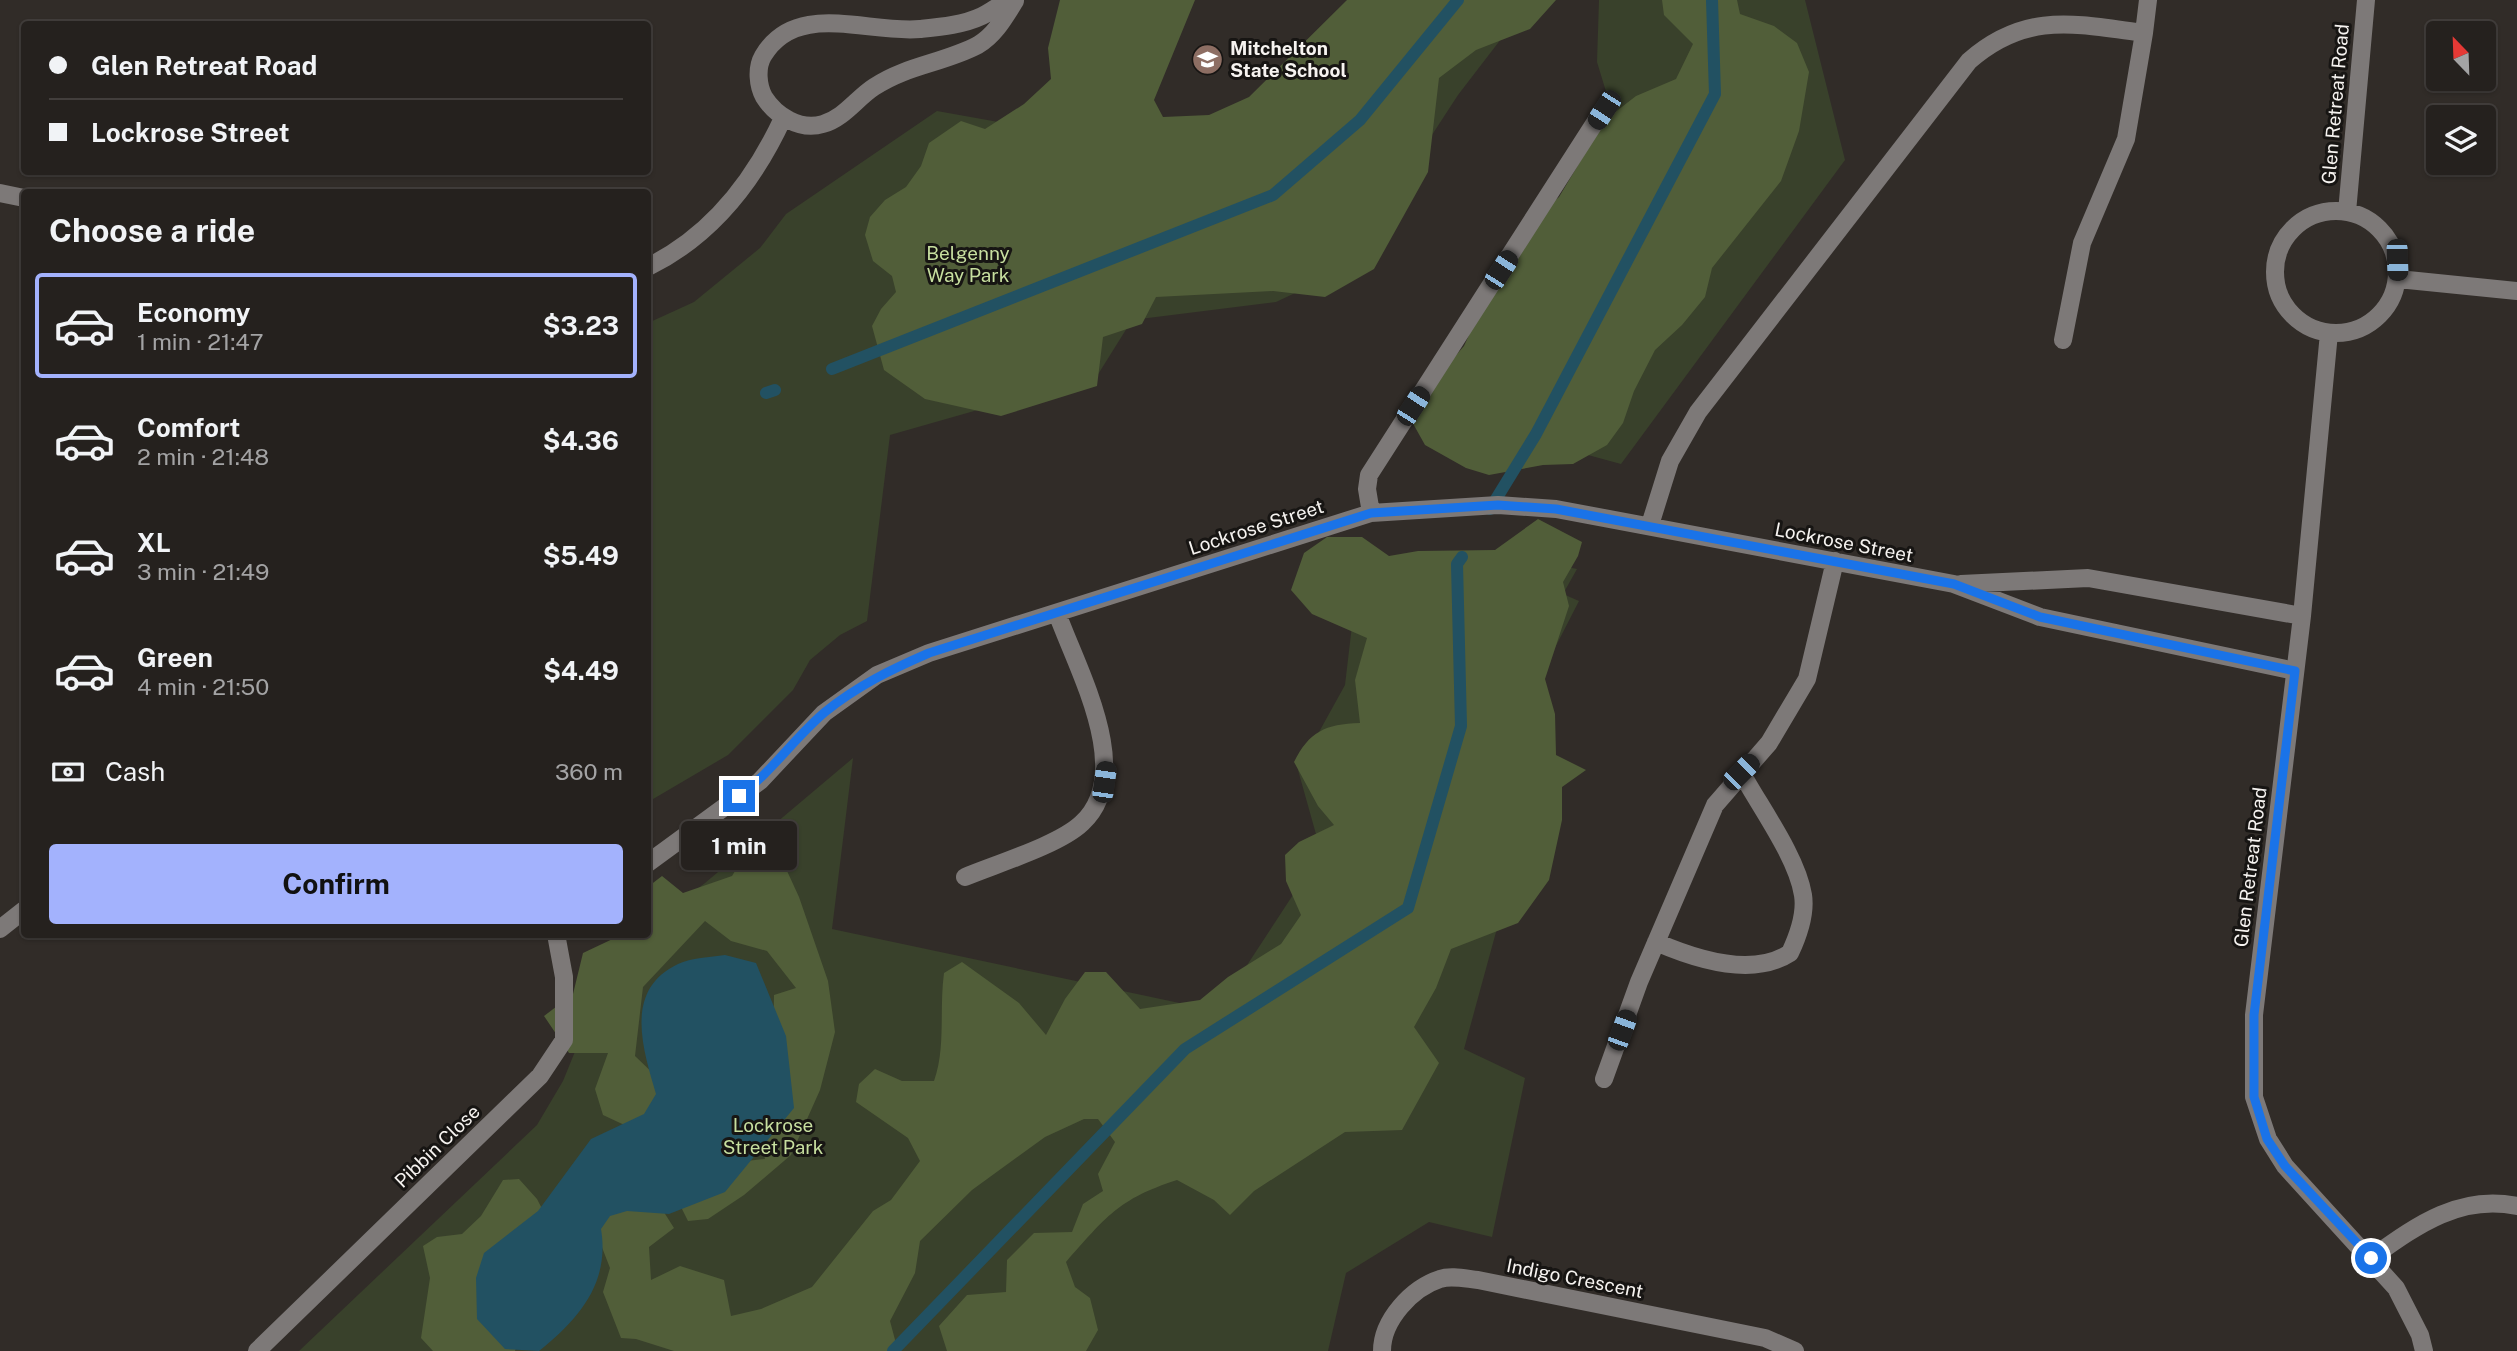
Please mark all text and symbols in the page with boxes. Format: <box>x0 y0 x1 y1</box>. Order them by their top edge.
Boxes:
north arrow <box>2426 21 2496 91</box>
map controls <box>2426 21 2496 175</box>
street label: Glen Retreat Road <box>2317 23 2353 185</box>
place label: Mitchelton State School <box>1230 37 1347 81</box>
school or university icon: Mitchelton State School <box>1190 42 1224 76</box>
text: Glen Retreat Road <box>91 50 317 81</box>
car <box>1584 87 1625 133</box>
button: layers <box>2426 105 2496 175</box>
text: Lockrose Street <box>91 117 290 148</box>
text: Choose a ride <box>49 212 255 249</box>
car <box>2386 239 2409 281</box>
park label: Belgenny Way Park <box>926 242 1010 286</box>
car <box>1481 247 1522 293</box>
icon: car <box>53 294 116 357</box>
text: Economy <box>137 297 250 328</box>
text: $3.23 <box>543 310 619 341</box>
text: 1 min · 21:47 <box>137 328 264 355</box>
car <box>1393 383 1434 429</box>
icon: car <box>53 409 116 472</box>
text: Comfort <box>137 412 240 443</box>
text: $4.36 <box>543 425 619 456</box>
text: 2 min · 21:48 <box>137 443 269 470</box>
street label: Lockrose Street <box>1186 495 1326 559</box>
street label: Lockrose Street <box>1773 518 1915 566</box>
icon: car <box>53 524 116 587</box>
text: XL <box>137 527 171 558</box>
text: $5.49 <box>543 540 619 571</box>
text: 3 min · 21:49 <box>137 558 269 585</box>
icon: car <box>53 639 116 702</box>
text: Green <box>137 642 213 673</box>
text: $4.49 <box>543 655 619 686</box>
text: 4 min · 21:50 <box>137 673 269 700</box>
car <box>1719 750 1764 794</box>
icon: cash <box>49 753 87 791</box>
text: Cash <box>105 756 165 787</box>
text: 360 m <box>555 758 623 785</box>
car <box>1091 760 1118 804</box>
route end <box>723 780 755 812</box>
street label: Glen Retreat Road <box>2229 786 2271 948</box>
callout: 1 min <box>681 820 797 870</box>
text: 1 min <box>711 832 767 859</box>
button: Confirm <box>49 844 623 924</box>
car <box>1605 1007 1640 1053</box>
street label: Pibbin Close <box>390 1100 484 1192</box>
park label: Lockrose Street Park <box>723 1114 824 1158</box>
route start <box>2355 1242 2387 1274</box>
street label: Indigo Crescent <box>1505 1254 1645 1302</box>

